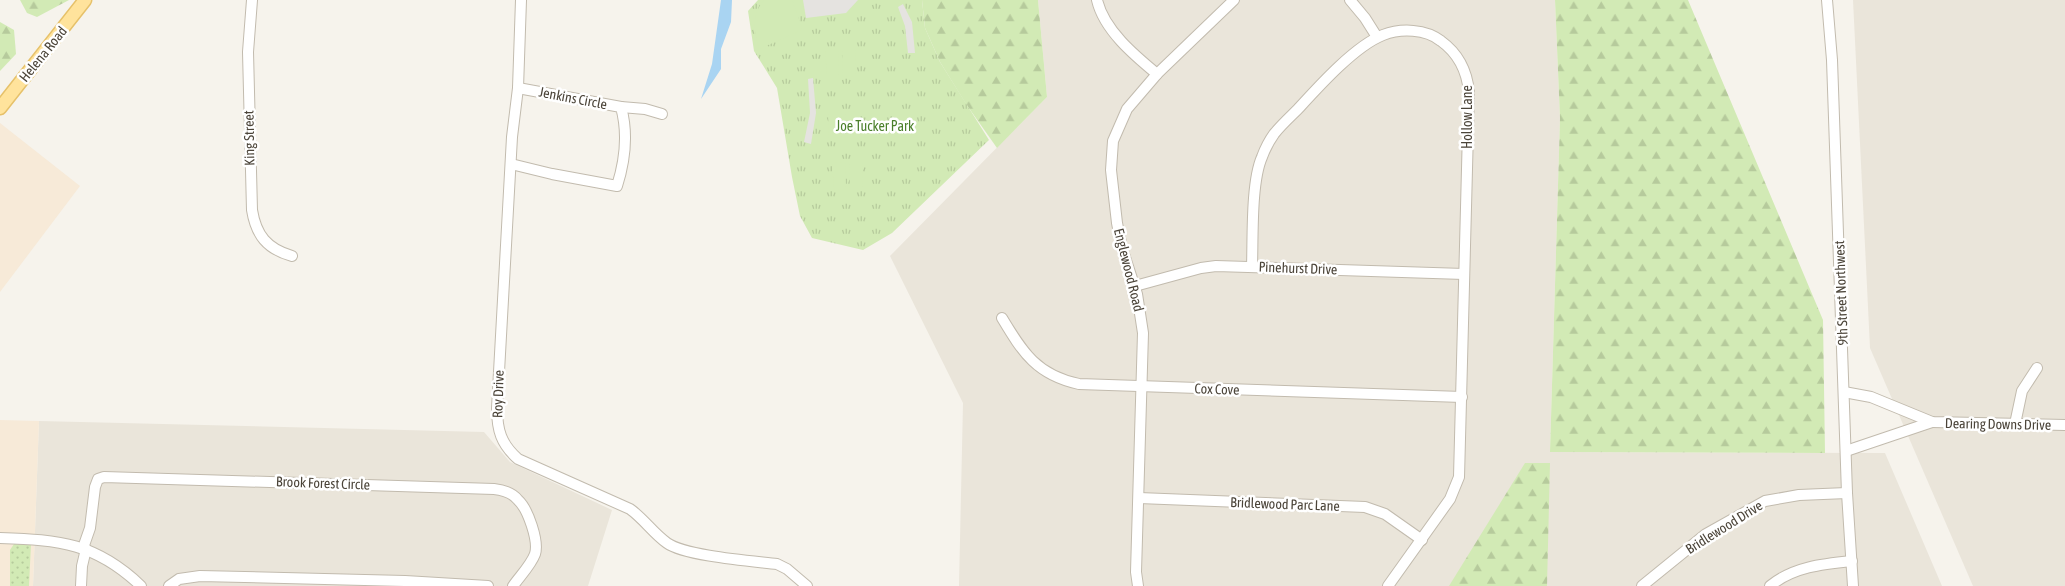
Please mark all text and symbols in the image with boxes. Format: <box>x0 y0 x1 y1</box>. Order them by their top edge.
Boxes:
street label: Helena Road <box>16 23 70 85</box>
street label: Jenkins Circle <box>538 84 608 112</box>
street label: Hollow Lane <box>1459 85 1475 149</box>
street label: King Street <box>241 110 257 166</box>
park label: Joe Tucker Park <box>836 118 914 134</box>
street label: Englewood Road <box>1111 227 1147 313</box>
street label: 9th Street Northwest <box>1831 240 1851 346</box>
street label: Pinehurst Drive <box>1258 259 1338 277</box>
street label: Roy Drive <box>489 370 507 418</box>
street label: Cox Cove <box>1194 380 1240 398</box>
street label: Dearing Downs Drive <box>1945 415 2051 433</box>
street label: Brook Forest Circle <box>276 473 370 493</box>
street label: Bridlewood Parc Lane <box>1230 494 1340 514</box>
street label: Bridlewood Drive <box>1683 497 1765 557</box>

